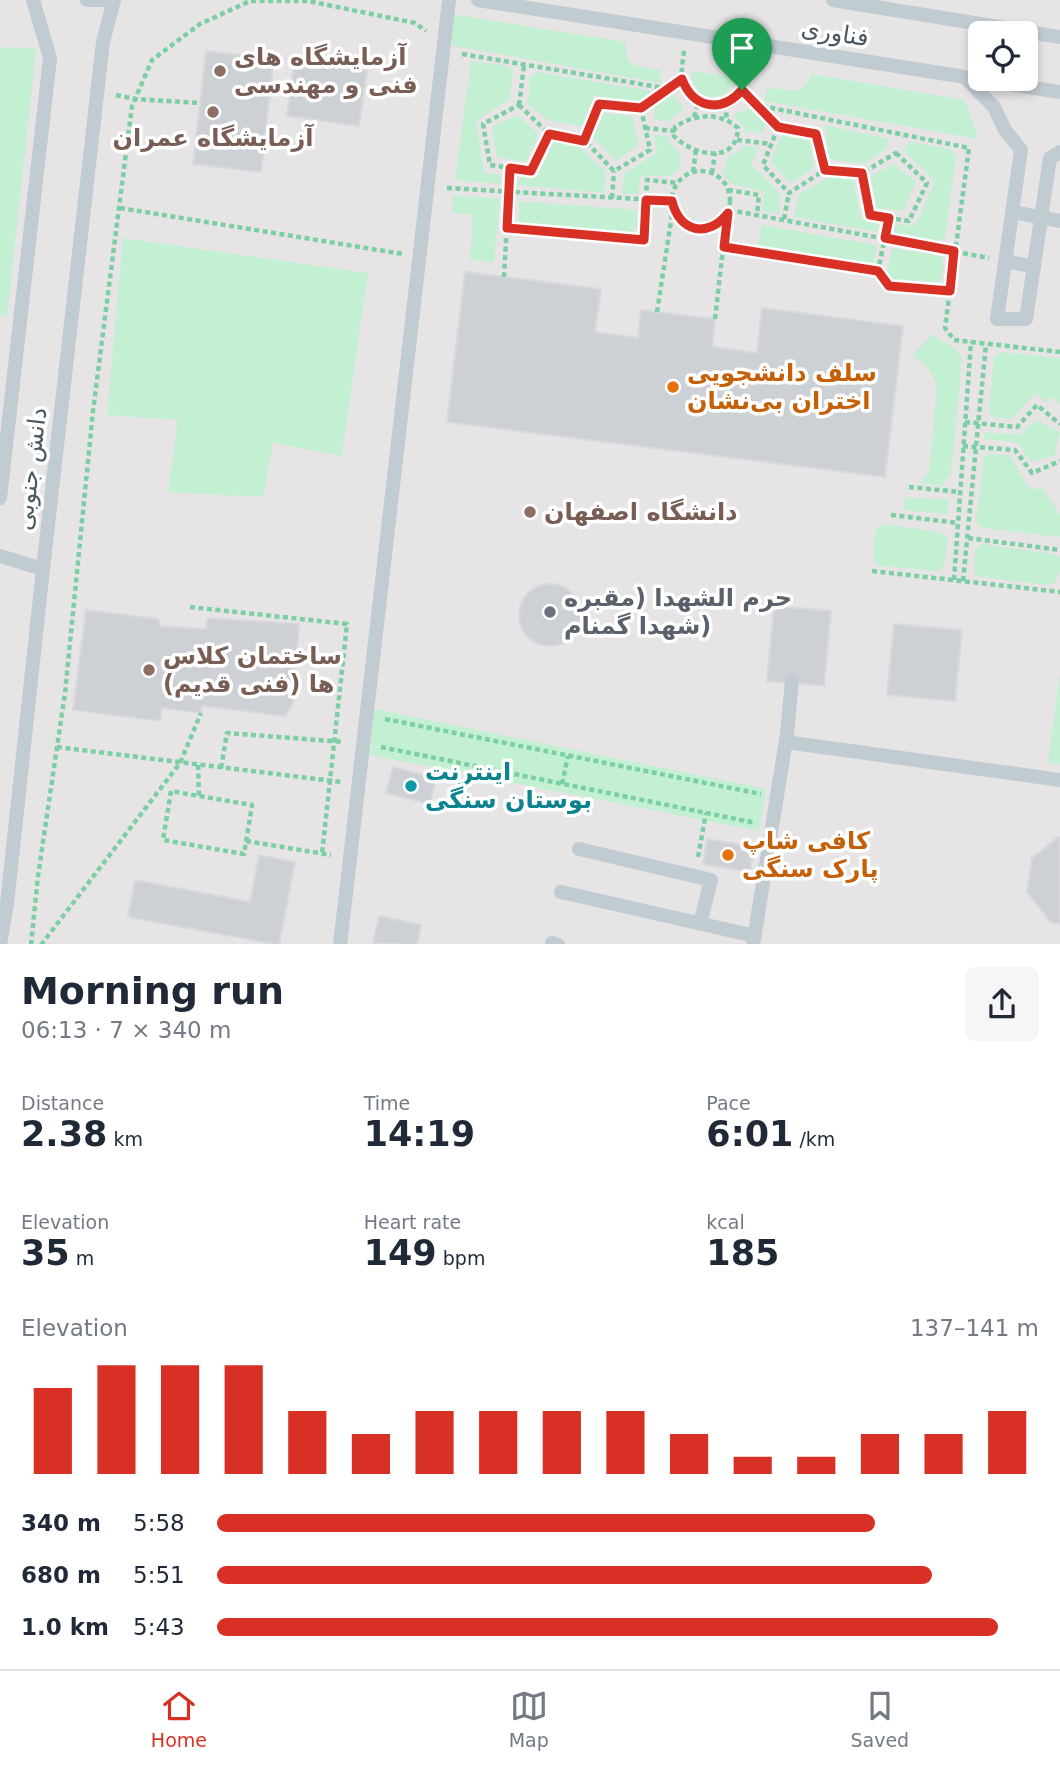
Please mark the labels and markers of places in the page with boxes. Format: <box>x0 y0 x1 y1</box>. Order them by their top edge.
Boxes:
pin <box>712 18 772 90</box>
place label: آزمایشگاه های فنی و مهندسی <box>234 42 418 99</box>
marker: آزمایشگاه های فنی و مهندسی <box>212 63 228 79</box>
marker: آزمایشگاه عمران <box>205 104 221 120</box>
place label: آزمایشگاه عمران <box>113 123 314 152</box>
place label: سلف دانشجویی اختران بی‌نشان <box>687 359 877 415</box>
marker: سلف دانشجویی اختران بی‌نشان <box>665 379 681 395</box>
place label: دانشگاه اصفهان <box>544 498 738 526</box>
marker: دانشگاه اصفهان <box>522 504 538 520</box>
place label: حرم الشهدا (مقبره شهدا گمنام) <box>564 584 792 640</box>
marker: حرم الشهدا (مقبره شهدا گمنام) <box>542 604 558 620</box>
place label: ساختمان کلاس ها (فنی قدیم) <box>163 642 342 698</box>
marker: ساختمان کلاس ها (فنی قدیم) <box>141 662 157 678</box>
place label: اینترنت بوستان سنگی <box>425 758 592 814</box>
marker: اینترنت بوستان سنگی <box>403 778 419 794</box>
place label: کافی شاپ پارک سنگی <box>742 827 878 883</box>
marker: کافی شاپ پارک سنگی <box>720 847 736 863</box>

